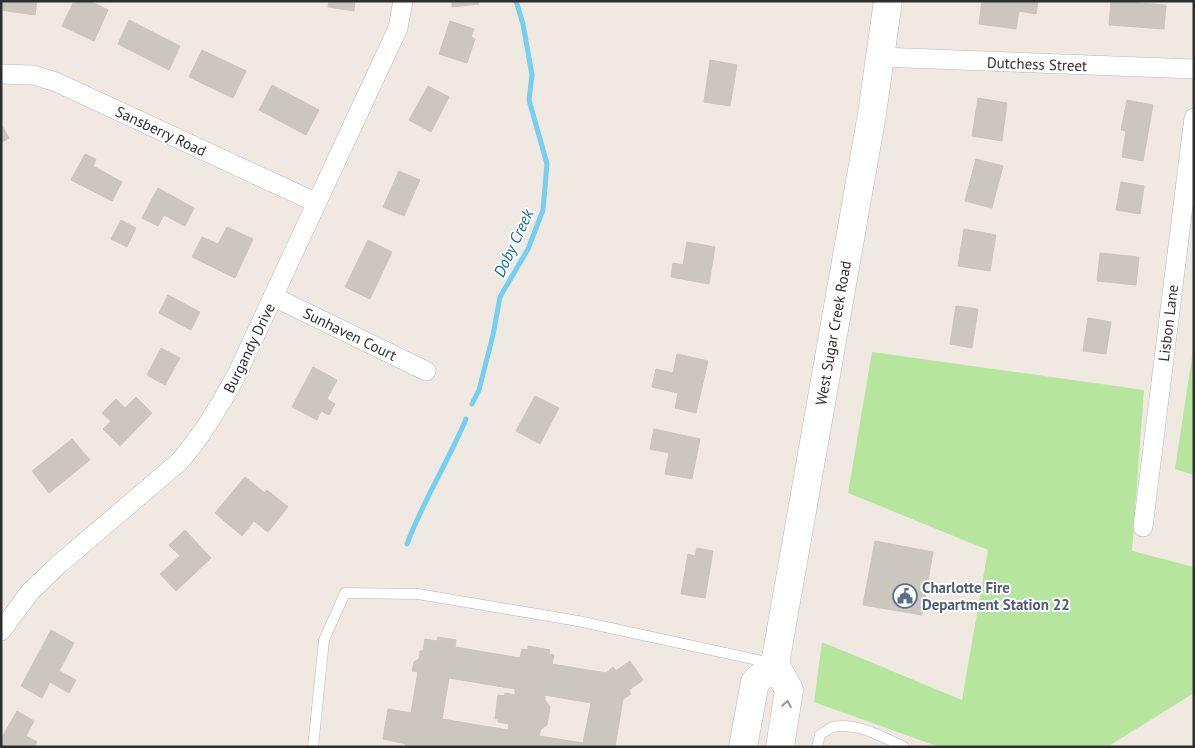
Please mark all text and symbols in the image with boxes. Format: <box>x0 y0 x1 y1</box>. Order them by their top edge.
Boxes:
street label: Dutchess Street <box>987 53 1087 75</box>
street label: Sansberry Road <box>113 102 209 160</box>
water label: Doby Creek <box>489 205 538 280</box>
street label: West Sugar Creek Road <box>811 259 855 407</box>
street label: Lisbon Lane <box>1154 284 1182 362</box>
street label: Burgandy Drive <box>219 300 279 396</box>
street label: Sunhaven Court <box>300 303 400 365</box>
place label: Charlotte Fire Department Station 22 <box>922 578 1070 614</box>
public building icon: Charlotte Fire Department Station 22 <box>892 583 918 609</box>
one-way arrow <box>781 699 791 708</box>

